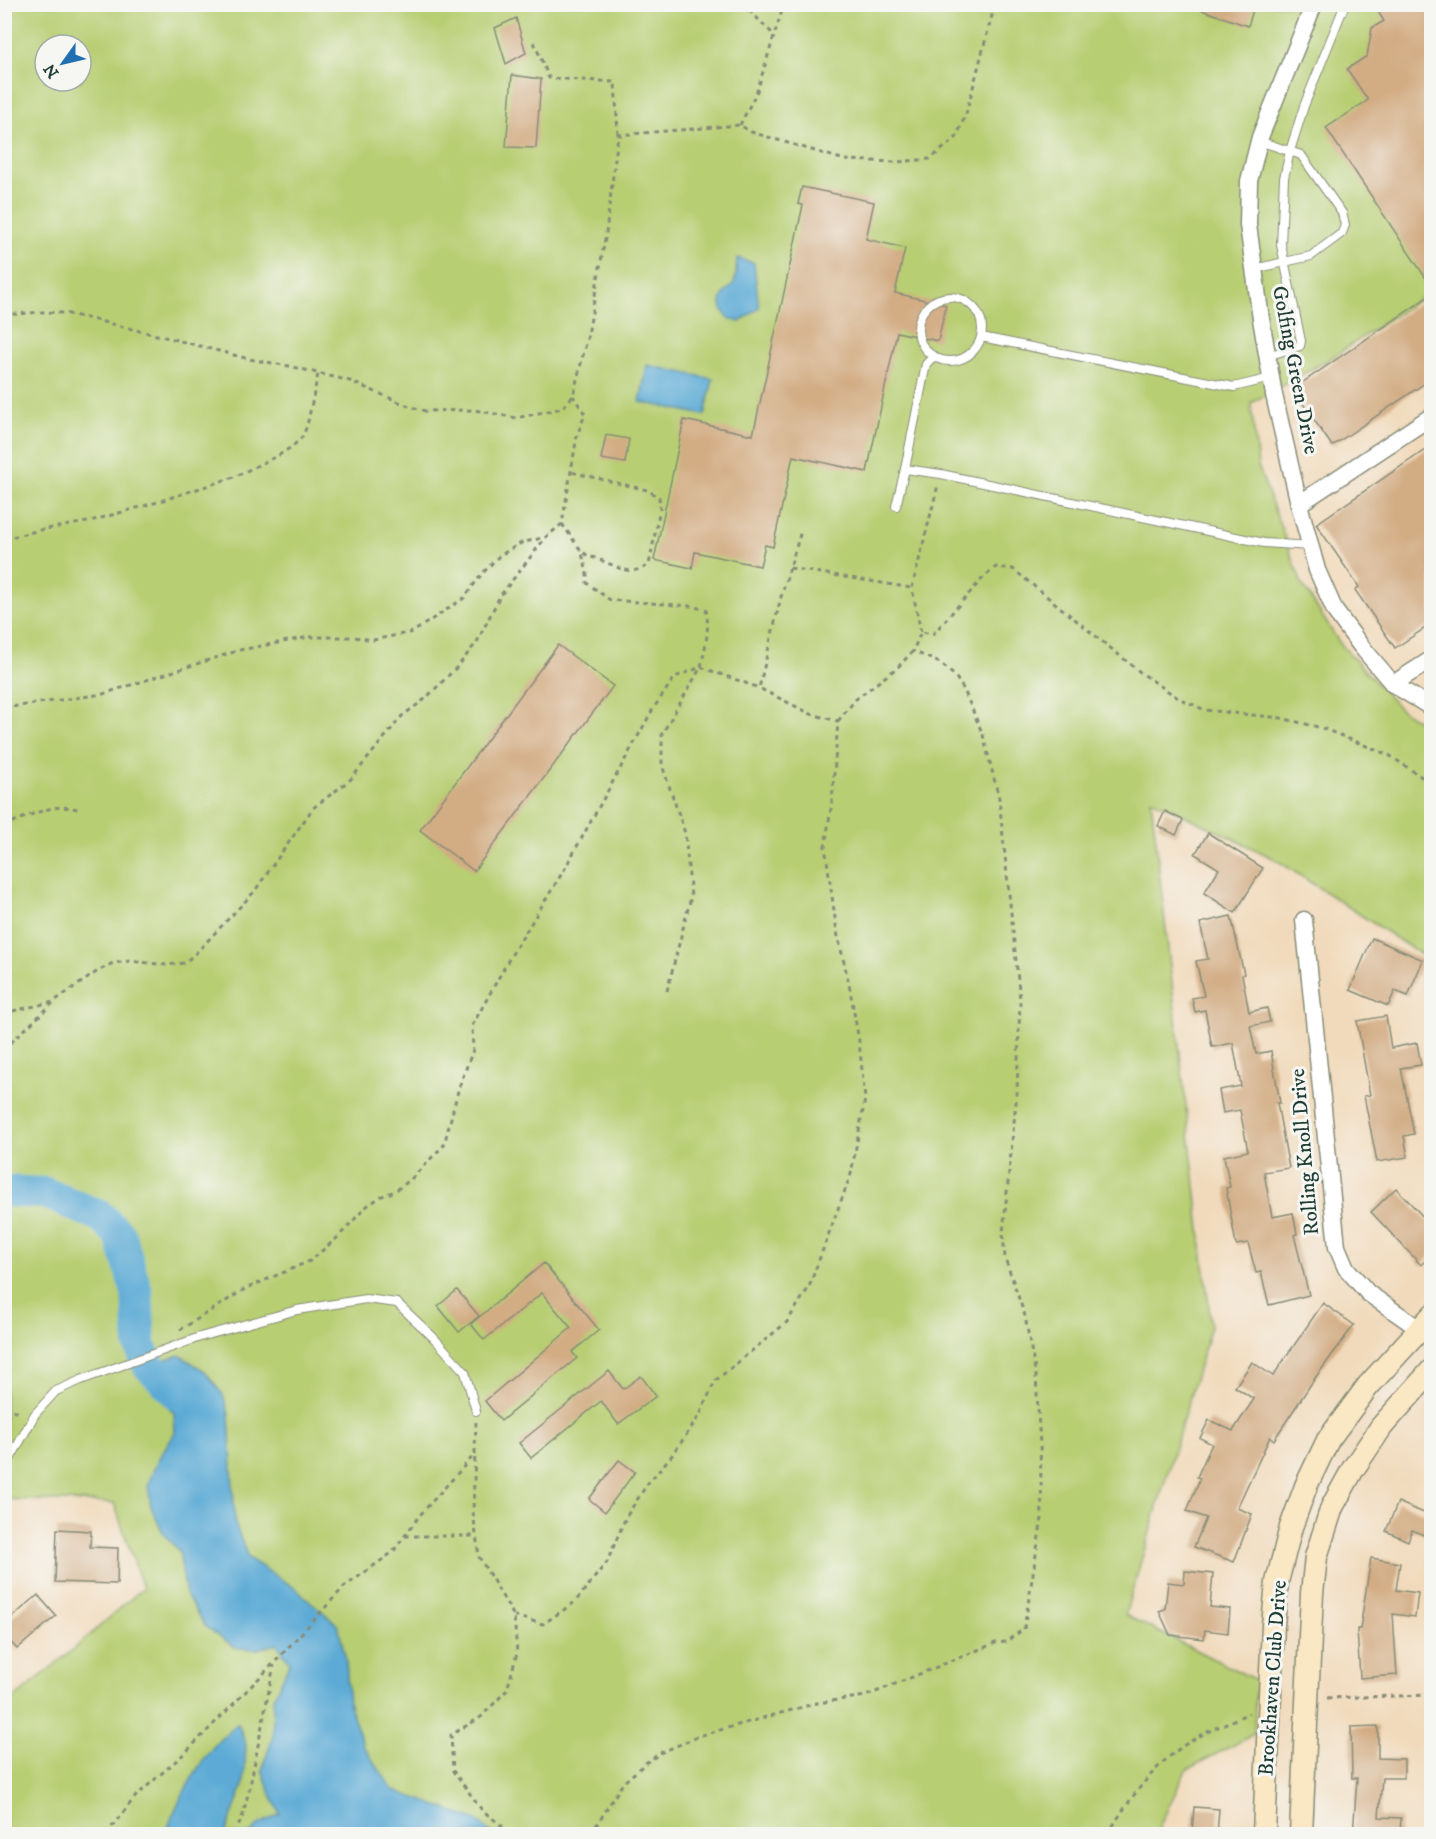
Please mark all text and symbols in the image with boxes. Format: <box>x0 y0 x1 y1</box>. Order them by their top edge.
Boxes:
north arrow <box>33 33 93 93</box>
text: N <box>39 60 63 82</box>
street label: Golfing Green Drive <box>1266 284 1324 457</box>
street label: Rolling Knoll Drive <box>1285 1067 1325 1237</box>
street label: Brookhaven Club Drive <box>1253 1579 1293 1777</box>

